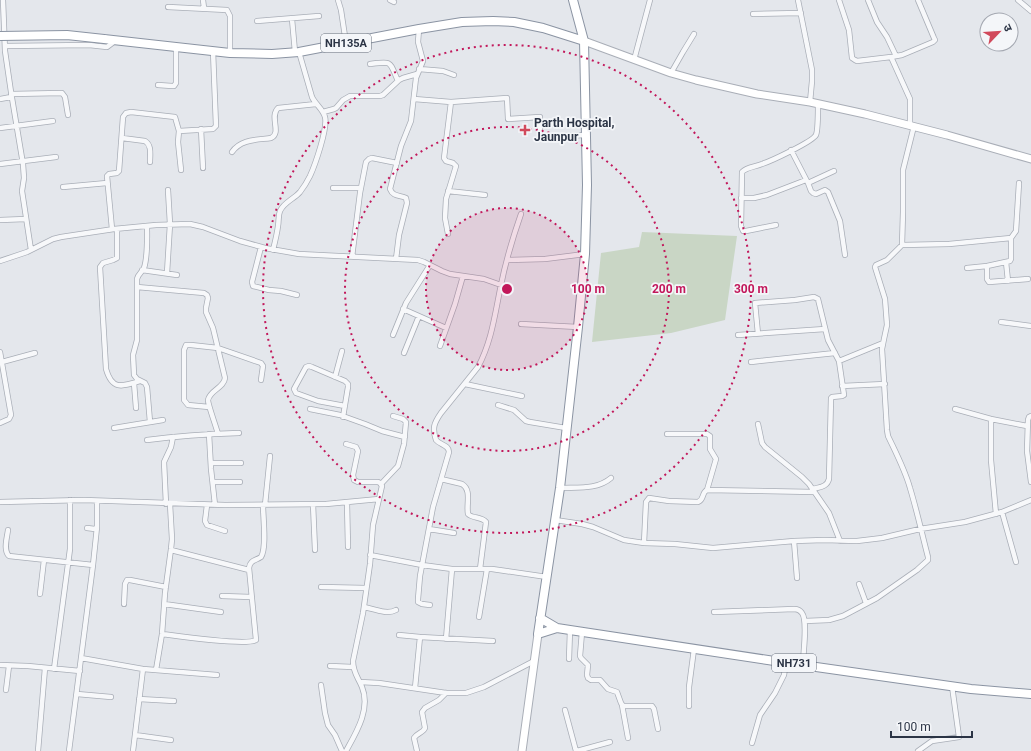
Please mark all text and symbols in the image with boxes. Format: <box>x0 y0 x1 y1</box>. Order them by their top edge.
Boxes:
north arrow <box>979 12 1019 52</box>
text: उ <box>1000 22 1015 34</box>
road number: NH135A <box>321 34 371 52</box>
place label: Parth Hospital, Jaunpur <box>534 116 615 144</box>
marker: Parth Hospital, Jaunpur <box>519 124 531 136</box>
centre of rings <box>500 282 514 296</box>
text: 100 m <box>571 282 605 296</box>
text: 200 m <box>652 282 686 296</box>
text: 300 m <box>734 282 768 296</box>
road number: NH731 <box>772 654 816 672</box>
scale bar <box>891 713 972 739</box>
text: 100 m <box>897 720 931 734</box>

